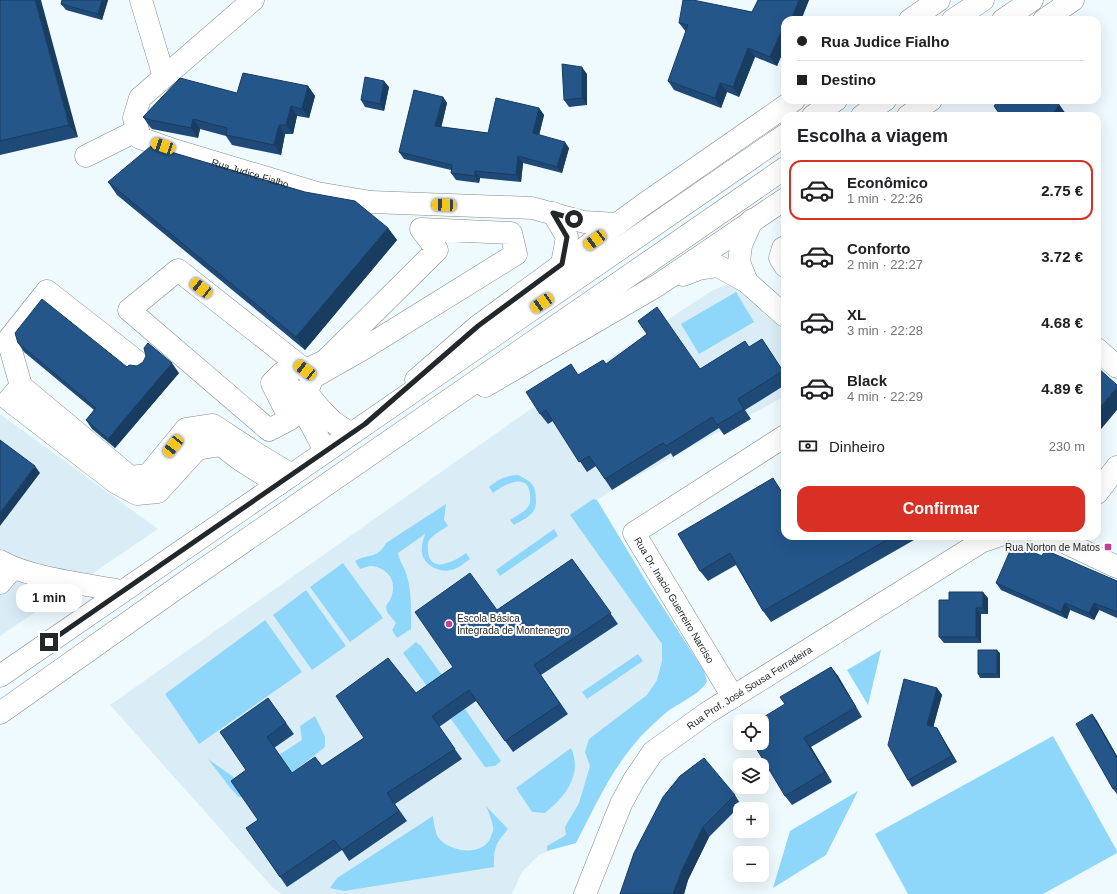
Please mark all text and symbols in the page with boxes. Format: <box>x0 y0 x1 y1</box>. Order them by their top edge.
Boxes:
text: Rua Judice Fialho <box>821 33 949 50</box>
text: Destino <box>821 71 876 88</box>
text: Escolha a viagem <box>797 126 948 146</box>
car <box>150 136 176 156</box>
street label: Rua Judice Fialho <box>210 156 291 190</box>
icon: car <box>799 172 835 208</box>
text: Econômico <box>847 174 928 191</box>
text: 2.75 € <box>1041 182 1083 199</box>
text: 1 min · 22:26 <box>847 191 923 206</box>
car <box>432 199 456 211</box>
route start <box>565 210 583 228</box>
car <box>582 228 608 252</box>
icon: car <box>799 238 835 274</box>
text: Conforto <box>847 240 910 257</box>
text: 3.72 € <box>1041 248 1083 265</box>
text: 2 min · 22:27 <box>847 257 923 272</box>
car <box>188 276 214 300</box>
car <box>529 291 555 315</box>
icon: car <box>799 304 835 340</box>
text: XL <box>847 306 866 323</box>
text: 4.68 € <box>1041 314 1083 331</box>
text: 3 min · 22:28 <box>847 323 923 338</box>
car <box>292 358 318 382</box>
icon: car <box>799 370 835 406</box>
text: Black <box>847 372 887 389</box>
text: 4.89 € <box>1041 380 1083 397</box>
text: 4 min · 22:29 <box>847 389 923 404</box>
car <box>161 433 185 459</box>
icon: cash <box>797 435 819 457</box>
text: Dinheiro <box>829 438 885 455</box>
text: 230 m <box>1049 439 1085 454</box>
button: Confirmar <box>797 486 1085 532</box>
street label: Rua Dr. Inacio Guerreiro Narciso <box>632 535 716 665</box>
place label: Rua Norton de Matos <box>1005 542 1100 553</box>
marker: Rua Norton de Matos <box>1103 542 1113 552</box>
callout: 1 min <box>16 584 82 612</box>
text: 1 min <box>32 590 66 605</box>
place label: Escola Básica Integrada de Montenegro <box>457 613 570 636</box>
marker: Escola Básica Integrada de Montenegro <box>444 619 454 629</box>
route end <box>40 633 58 651</box>
street label: Rua Prof. José Sousa Ferradeira <box>684 643 814 731</box>
map controls <box>733 714 769 882</box>
button: locate <box>733 714 769 750</box>
button: layers <box>733 758 769 794</box>
button: + <box>733 802 769 838</box>
button: − <box>733 846 769 882</box>

